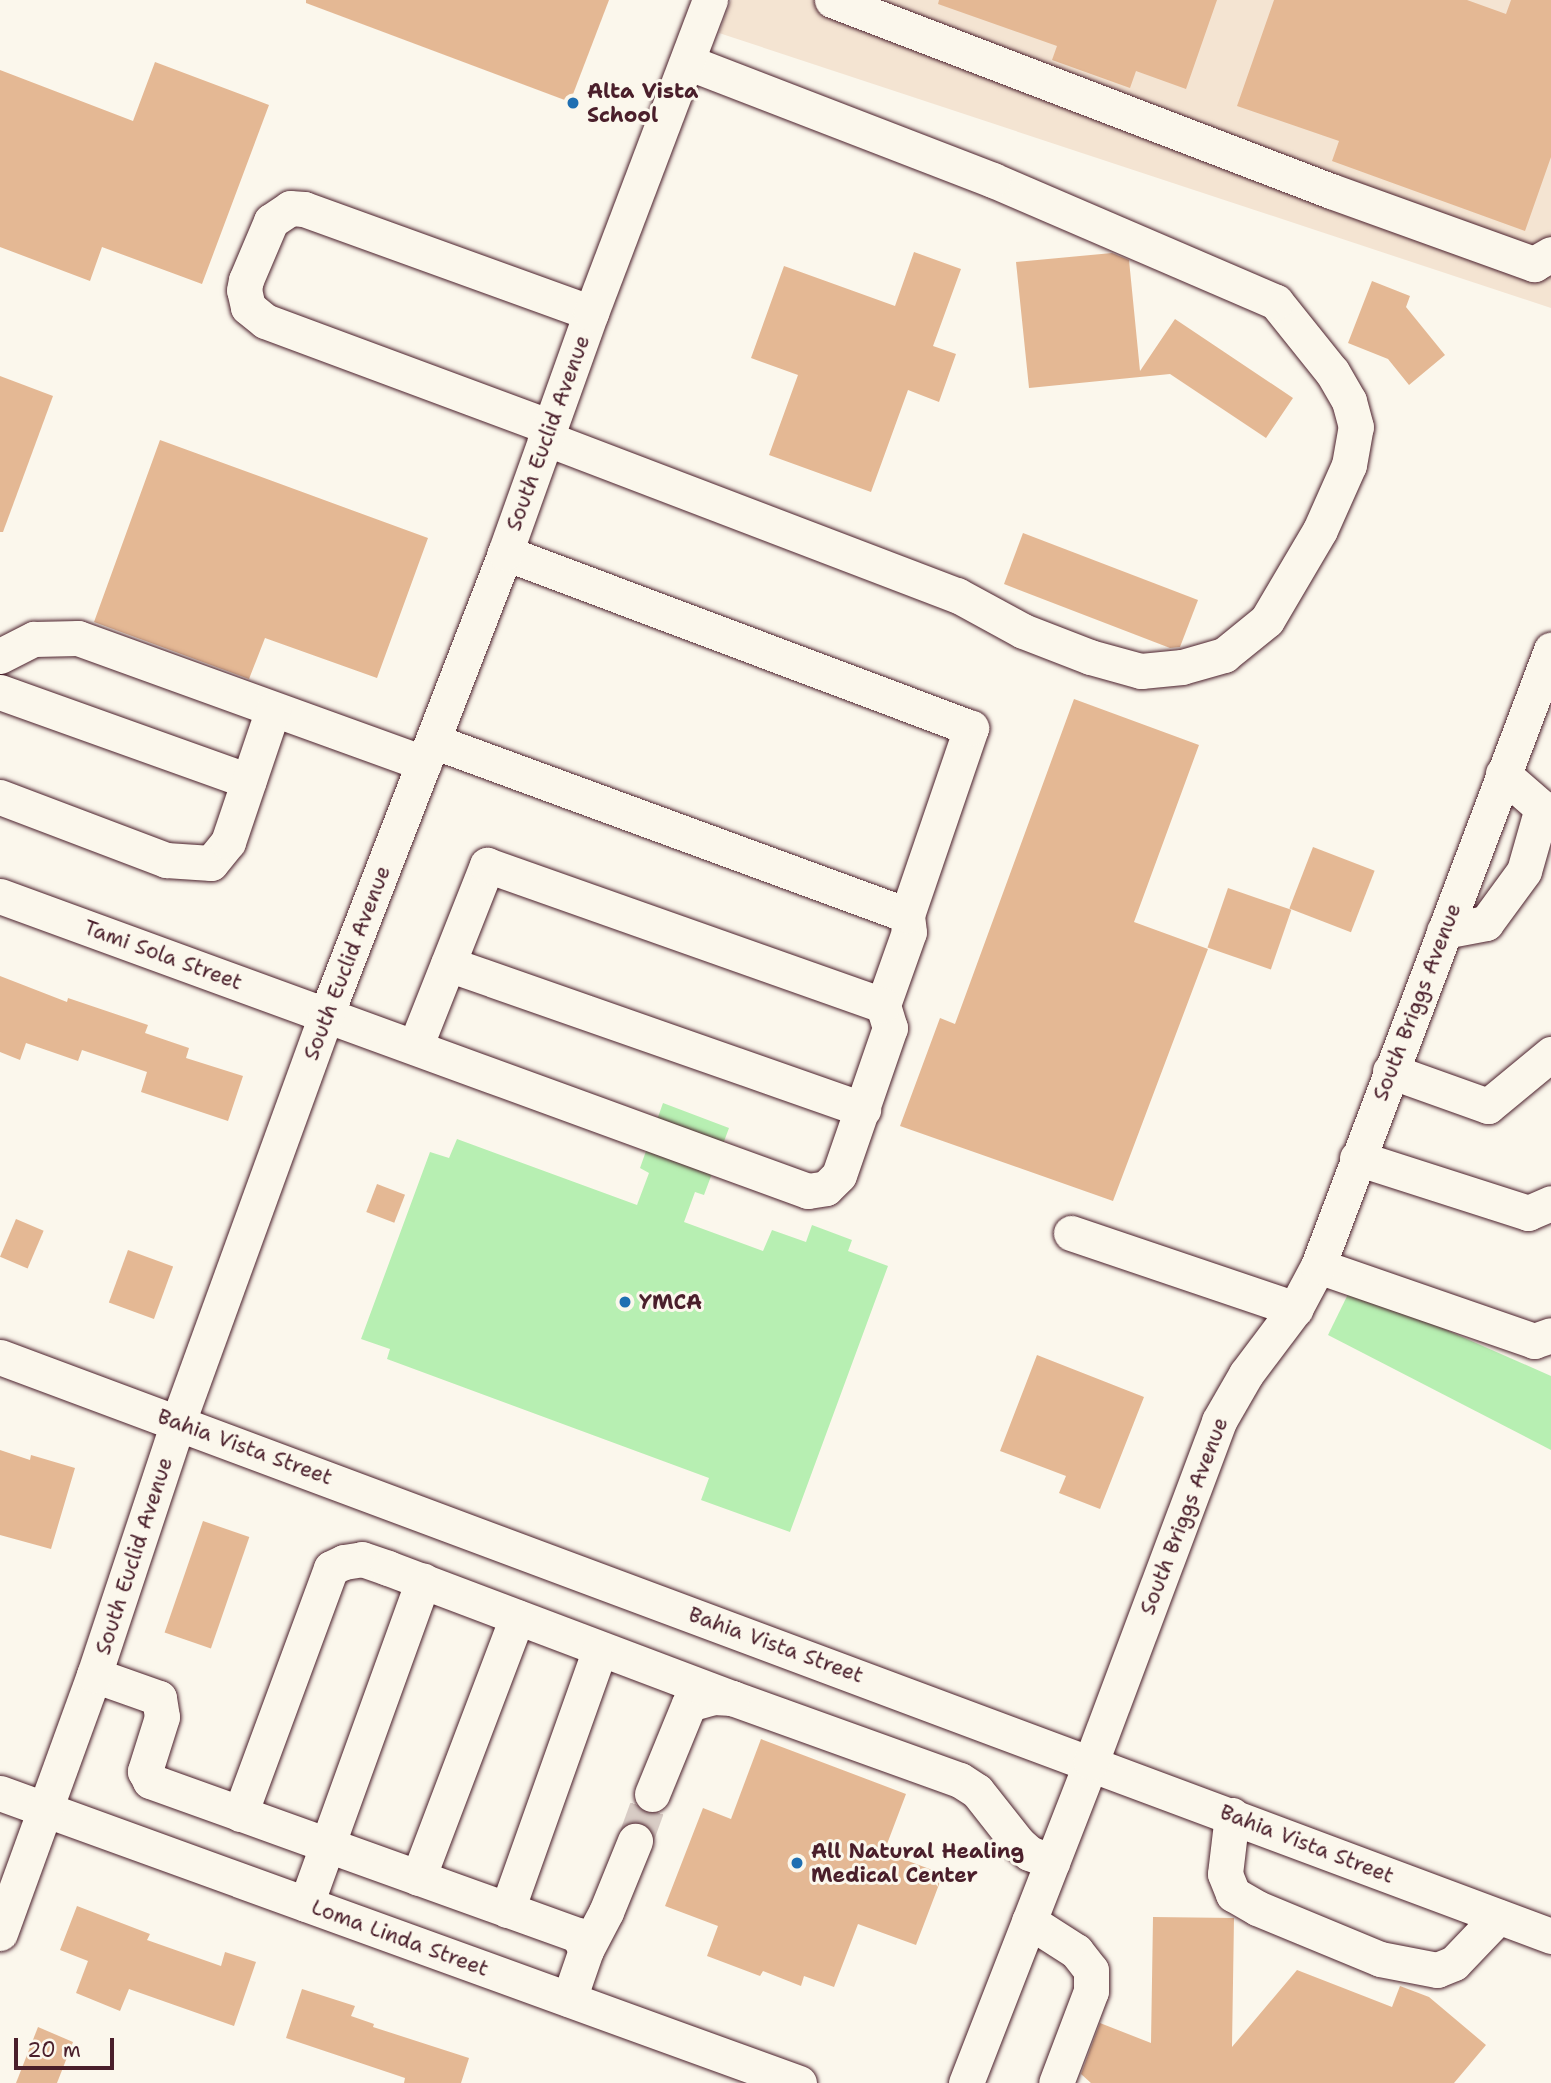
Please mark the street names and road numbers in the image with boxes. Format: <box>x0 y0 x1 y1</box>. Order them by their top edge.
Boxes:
street label: South Euclid Avenue <box>501 332 595 534</box>
street label: South Euclid Avenue <box>298 862 396 1064</box>
street label: South Briggs Avenue <box>1368 900 1466 1104</box>
street label: Tami Sola Street <box>80 915 246 995</box>
street label: Bahia Vista Street <box>154 1404 336 1490</box>
street label: South Briggs Avenue <box>1135 1414 1233 1618</box>
street label: South Euclid Avenue <box>90 1454 178 1658</box>
street label: Bahia Vista Street <box>685 1602 867 1688</box>
street label: Bahia Vista Street <box>1217 1799 1397 1889</box>
street label: Loma Linda Street <box>308 1894 492 1982</box>

